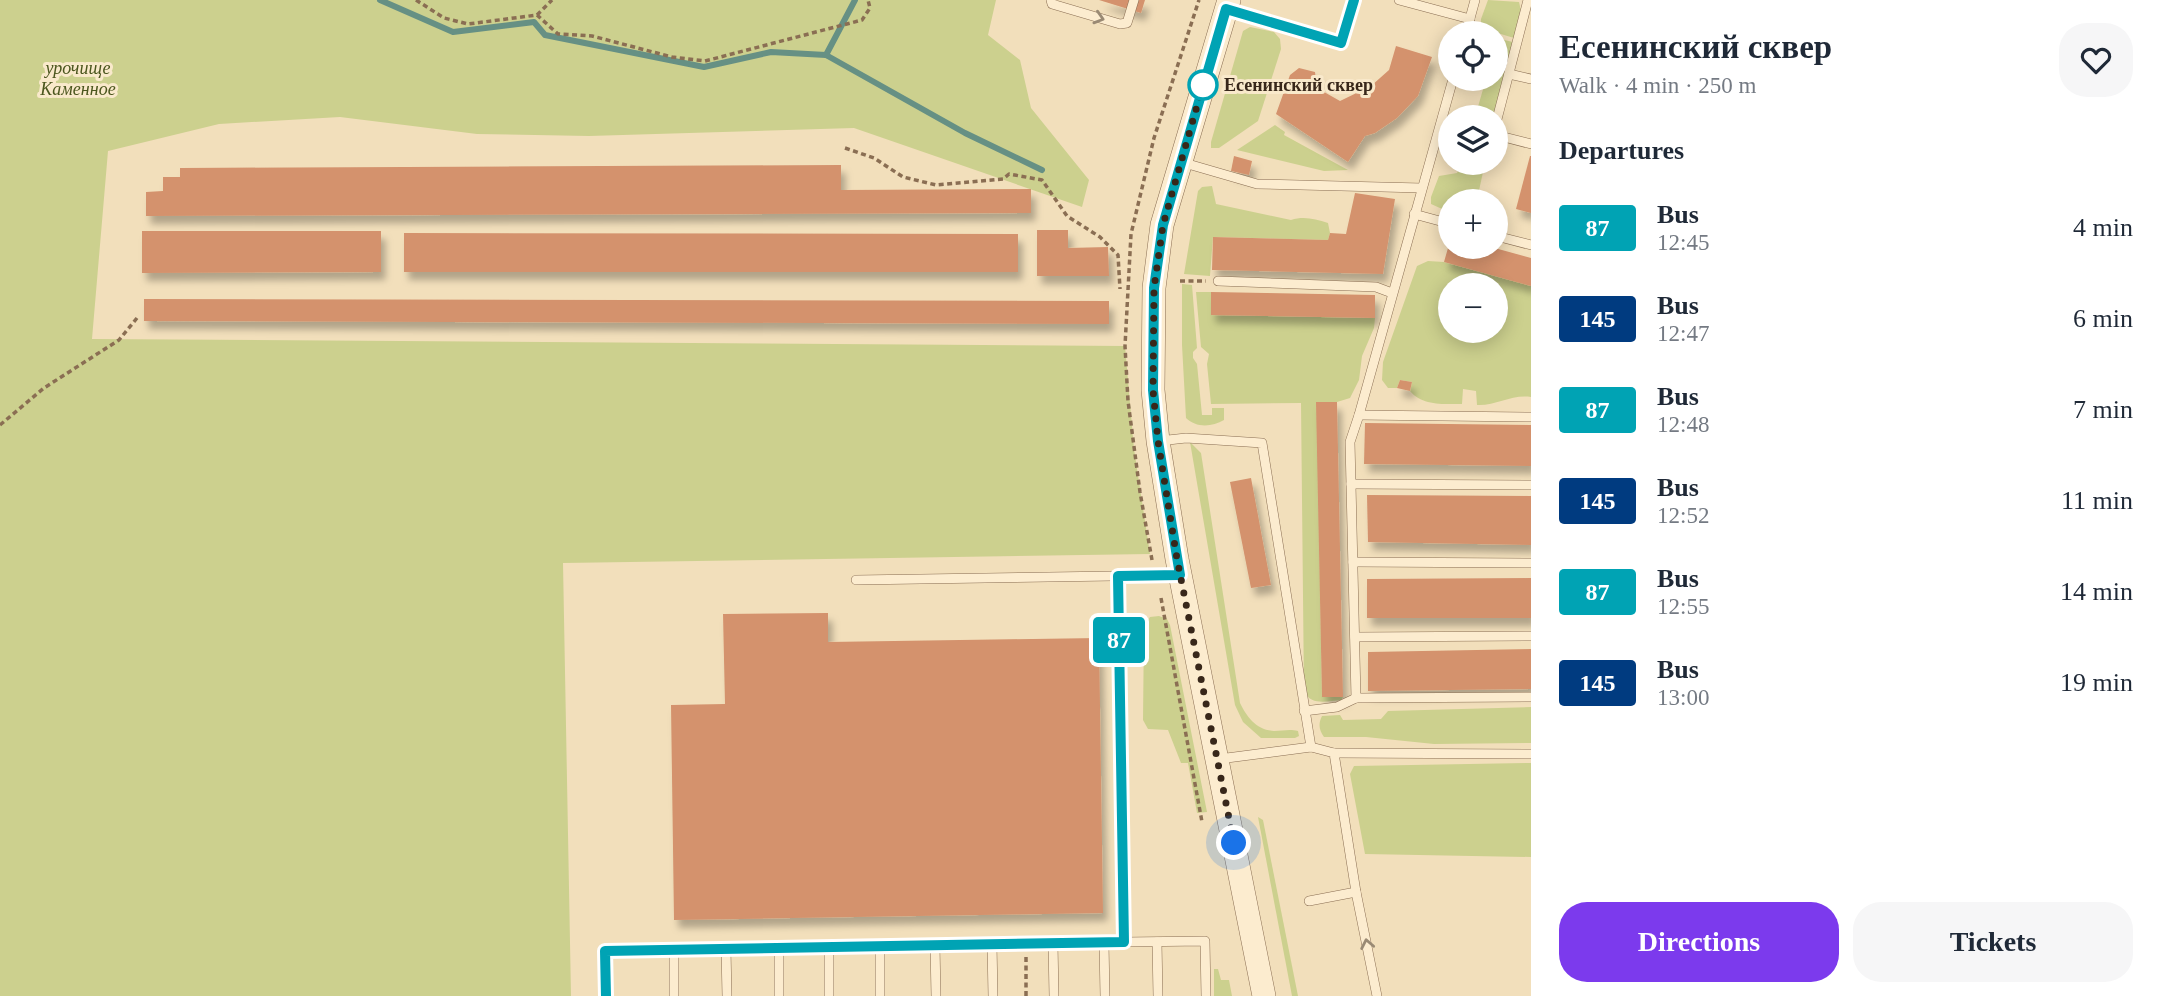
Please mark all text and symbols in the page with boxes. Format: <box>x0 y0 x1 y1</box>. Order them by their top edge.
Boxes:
one-way arrow <box>1093 10 1105 25</box>
map controls <box>1438 21 1508 343</box>
button: locate <box>1438 21 1508 91</box>
button: heart <box>2059 23 2133 97</box>
text: Есенинский сквер <box>1559 29 1832 65</box>
park label: урочище Каменное <box>39 58 116 99</box>
marker: Есенинский сквер <box>1188 70 1218 100</box>
text: Walk · 4 min · 250 m <box>1559 73 1756 98</box>
place label: Есенинский сквер <box>1224 75 1373 95</box>
button: layers <box>1438 105 1508 175</box>
text: Departures <box>1559 136 1684 165</box>
button: + <box>1438 189 1508 259</box>
text: Bus <box>1657 200 1699 229</box>
text: 4 min <box>2073 213 2133 242</box>
text: 87 <box>1586 215 1610 241</box>
text: 12:45 <box>1657 230 1709 255</box>
button: − <box>1438 273 1508 343</box>
text: Bus <box>1657 291 1699 320</box>
text: 6 min <box>2073 304 2133 333</box>
text: 145 <box>1580 306 1616 332</box>
text: 12:47 <box>1657 321 1709 346</box>
text: Bus <box>1657 382 1699 411</box>
text: 7 min <box>2073 395 2133 424</box>
text: 87 <box>1586 397 1610 423</box>
text: 12:48 <box>1657 412 1709 437</box>
text: Bus <box>1657 473 1699 502</box>
text: 11 min <box>2061 486 2133 515</box>
text: 145 <box>1580 488 1616 514</box>
text: 12:52 <box>1657 503 1709 528</box>
text: Bus <box>1657 564 1699 593</box>
text: 14 min <box>2060 577 2133 606</box>
text: 87 <box>1586 579 1610 605</box>
text: 12:55 <box>1657 594 1709 619</box>
line badge: 87 <box>1088 617 1150 663</box>
text: 87 <box>1107 627 1131 653</box>
text: Bus <box>1657 655 1699 684</box>
text: 19 min <box>2060 668 2133 697</box>
text: 145 <box>1580 670 1616 696</box>
text: 13:00 <box>1657 685 1709 710</box>
your location <box>1216 825 1251 860</box>
button: Directions <box>1559 902 1839 982</box>
button: Tickets <box>1853 902 2133 982</box>
one-way arrow <box>1360 938 1375 950</box>

